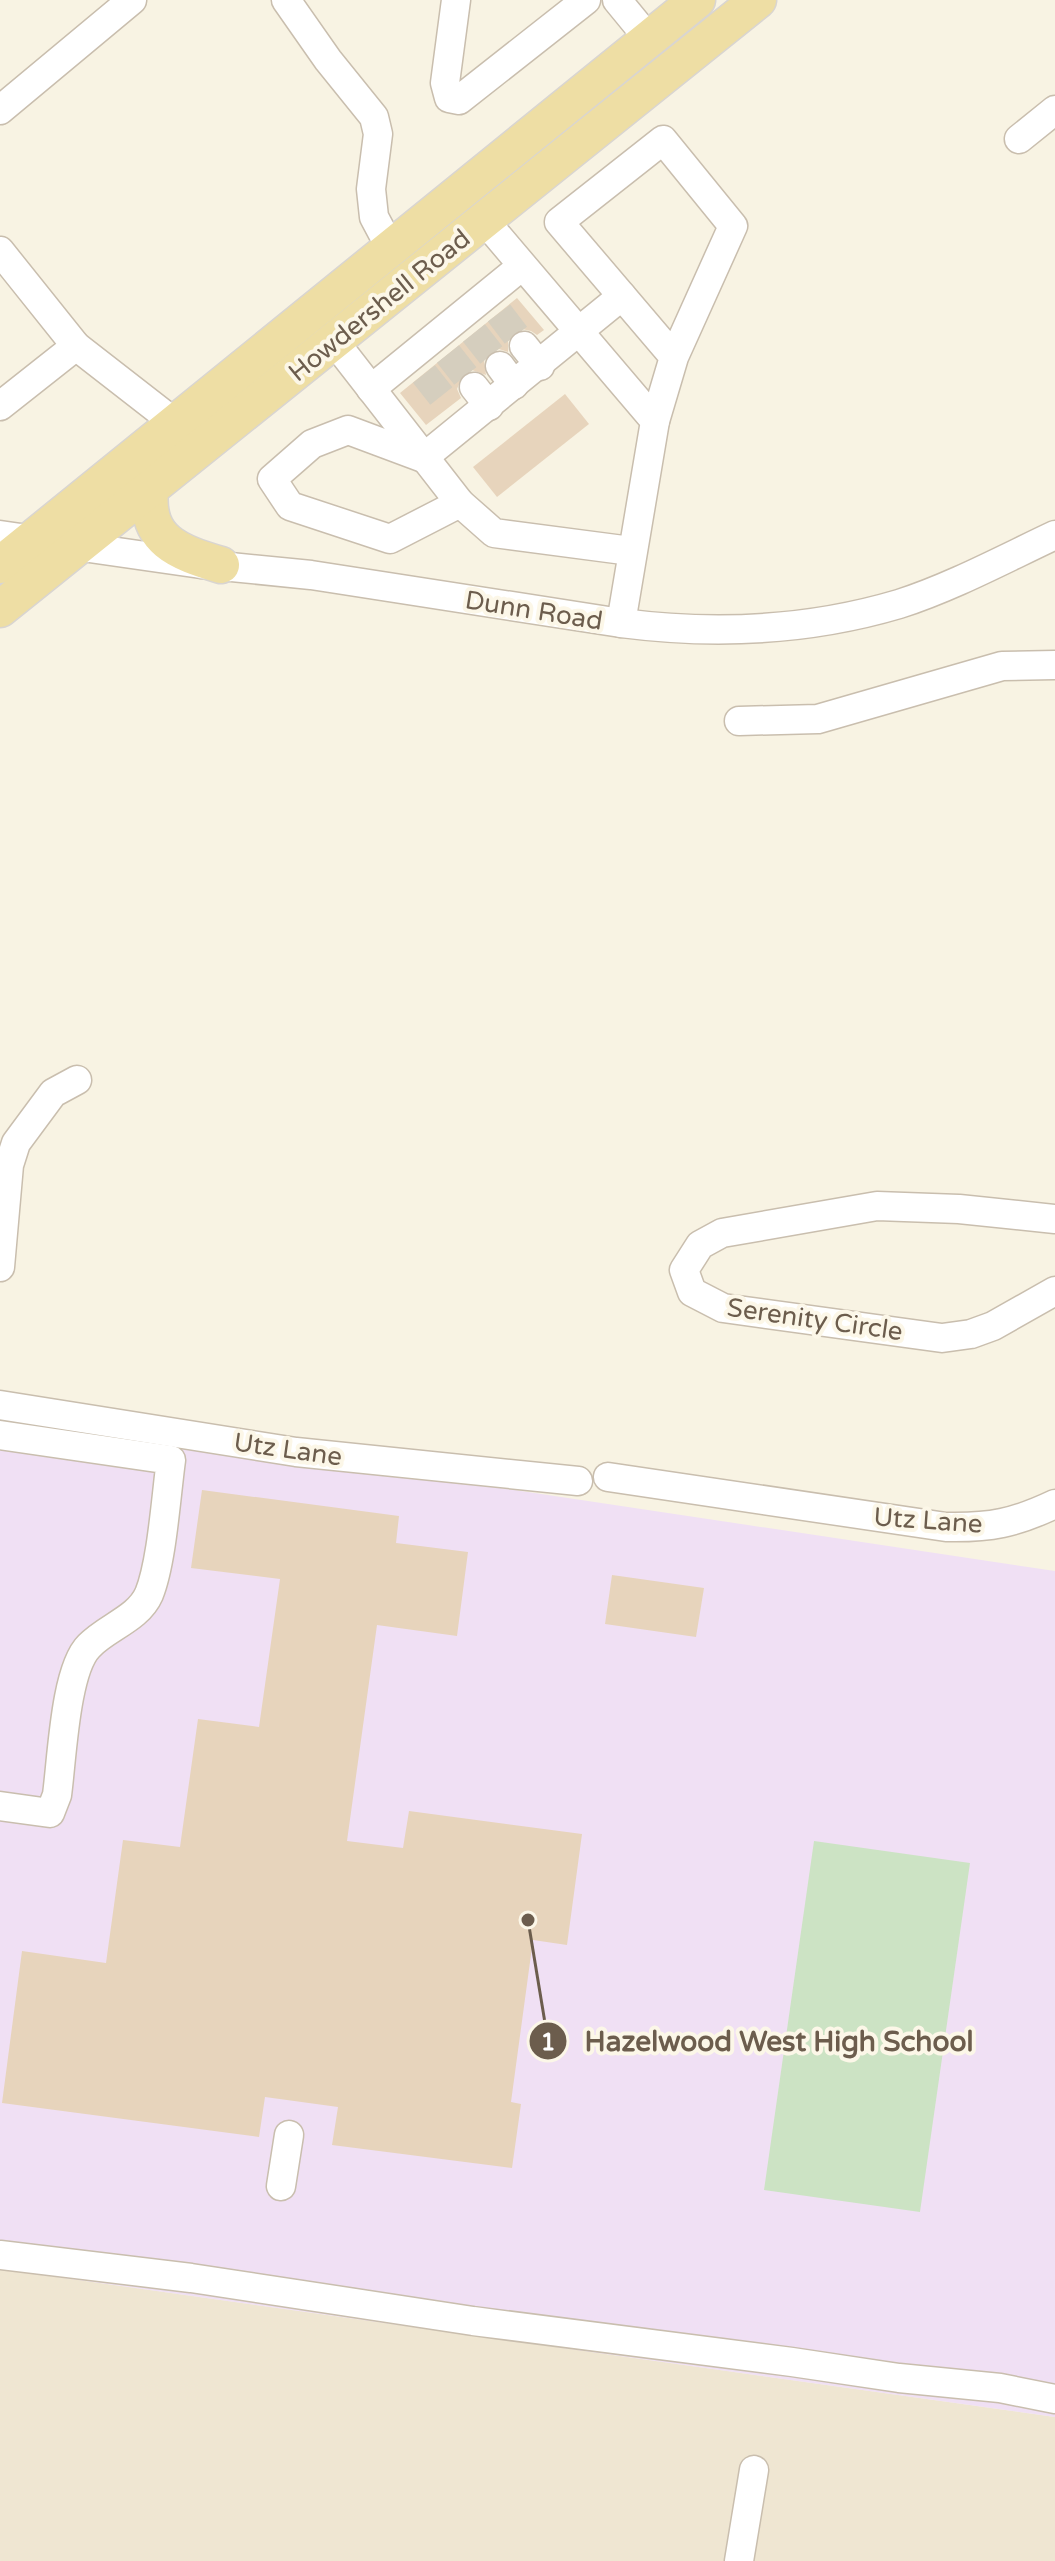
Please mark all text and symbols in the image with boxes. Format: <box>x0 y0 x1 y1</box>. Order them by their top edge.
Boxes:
street label: Howdershell Road <box>282 223 476 388</box>
street label: Dunn Road <box>463 584 605 637</box>
street label: Serenity Circle <box>725 1292 905 1347</box>
street label: Utz Lane <box>232 1427 344 1472</box>
street label: Utz Lane <box>872 1501 984 1540</box>
callout: Hazelwood West High School <box>528 2015 989 2067</box>
text: Hazelwood West High School <box>585 2025 973 2059</box>
text: 1 <box>540 2028 556 2057</box>

